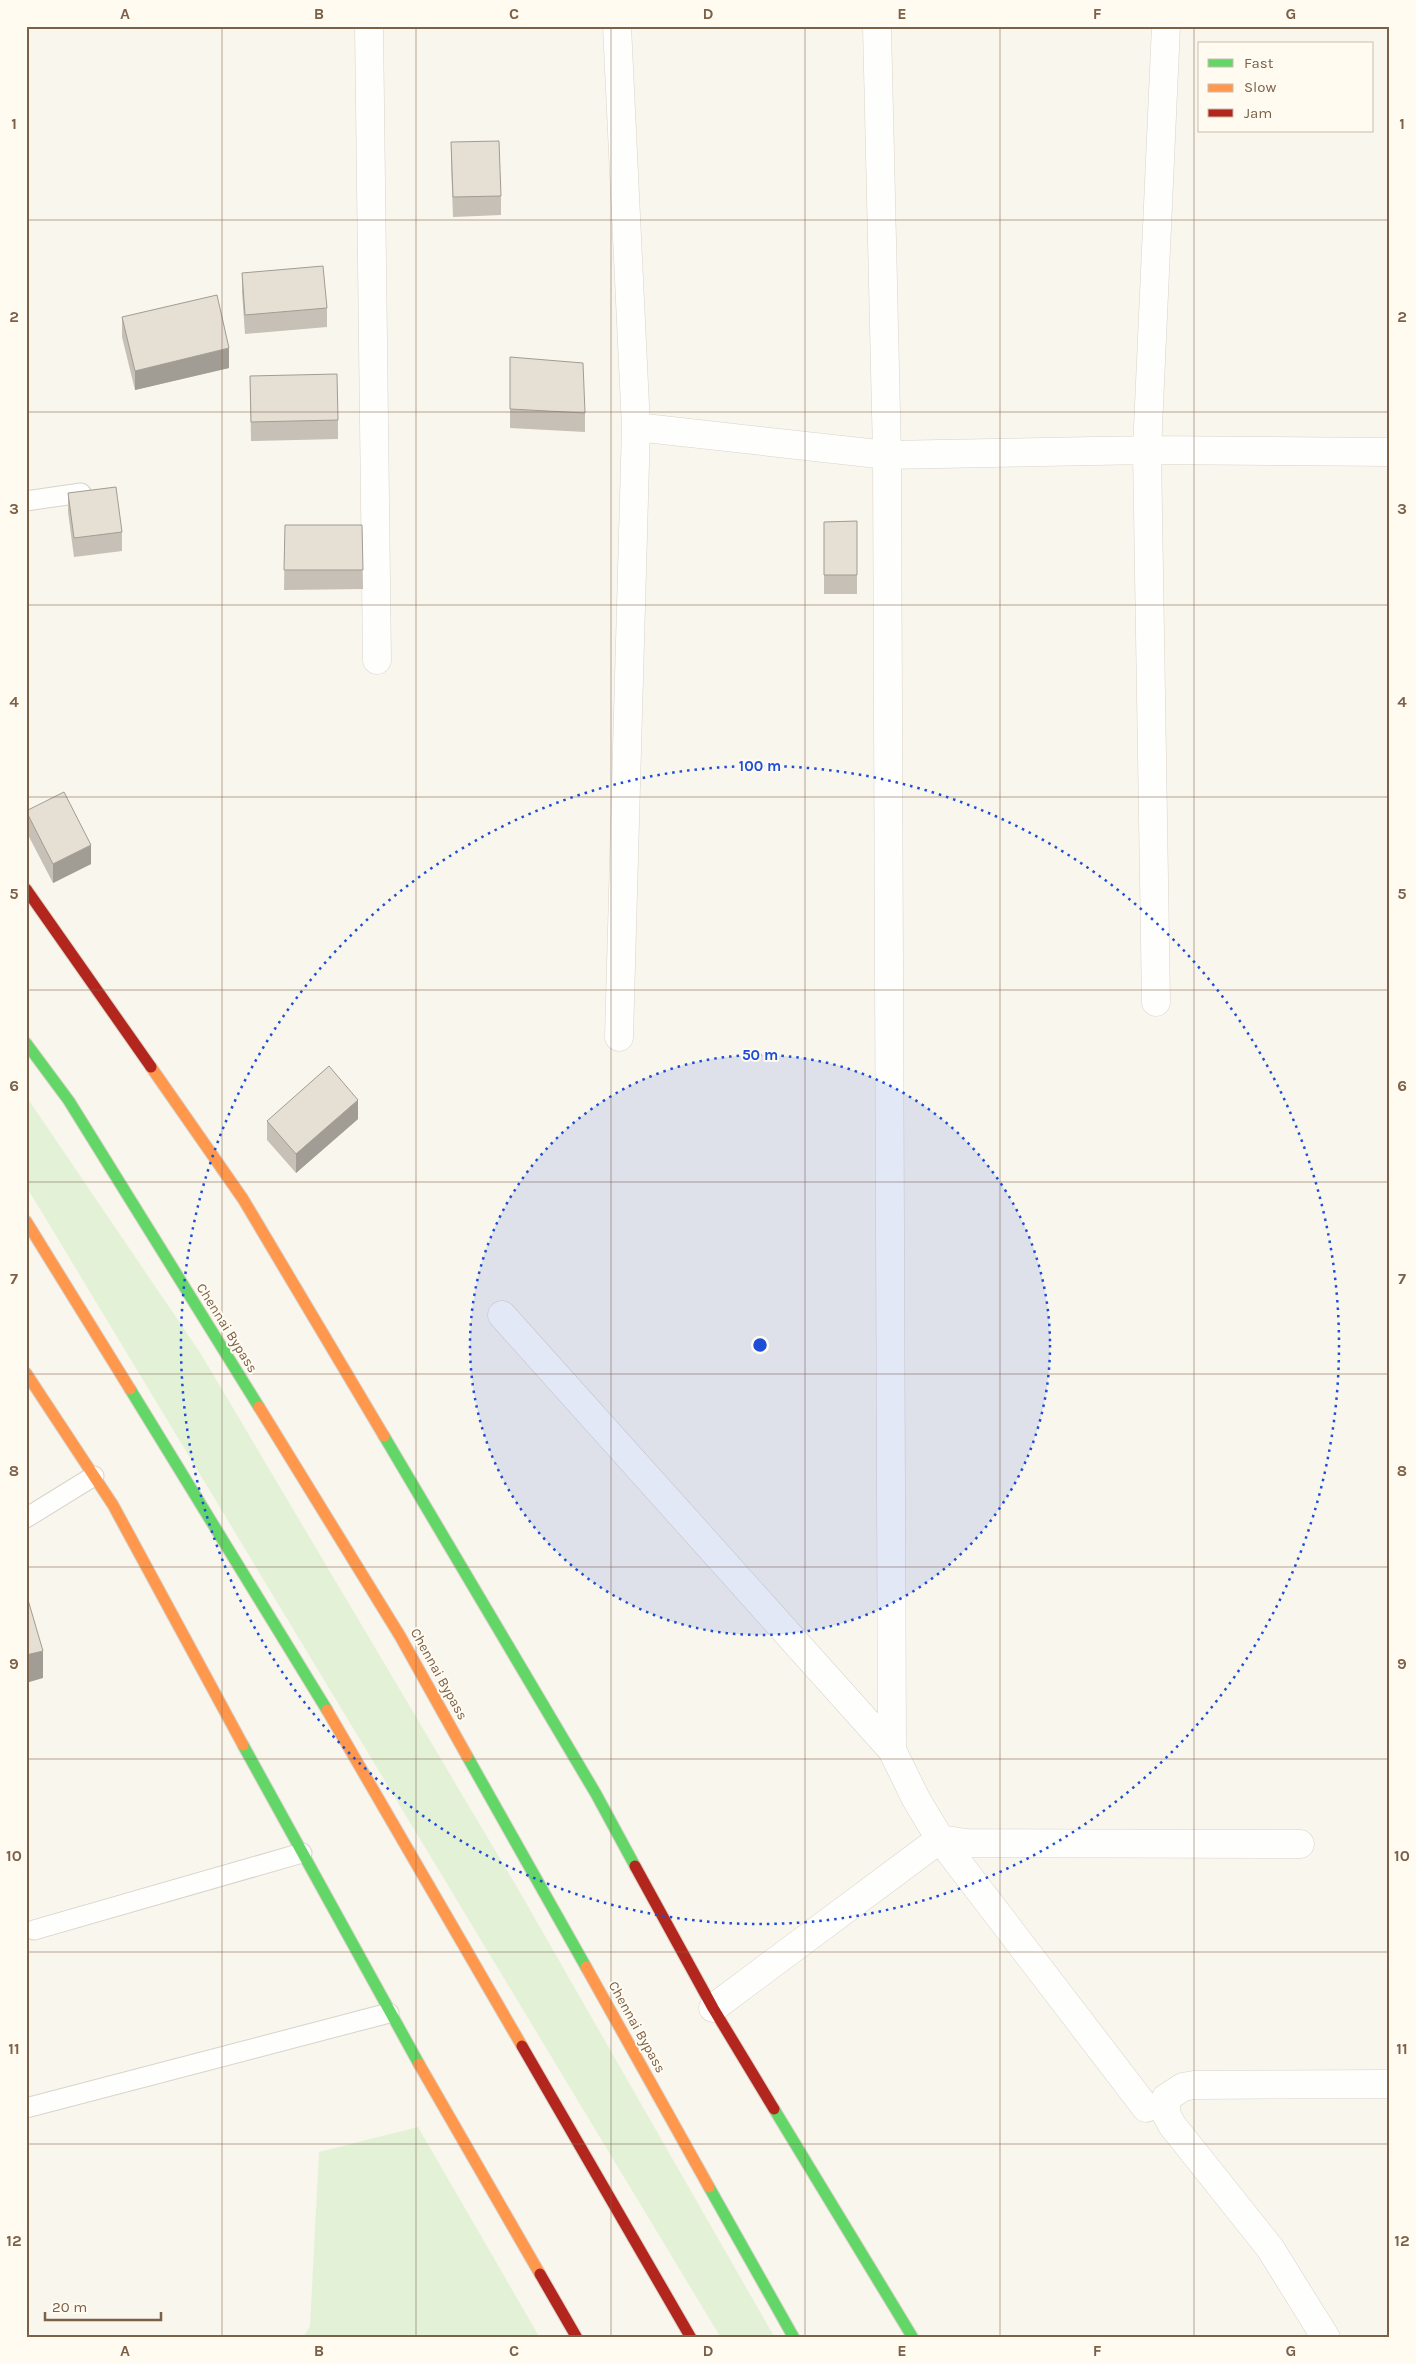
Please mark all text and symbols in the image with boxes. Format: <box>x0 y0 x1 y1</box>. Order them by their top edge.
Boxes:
text: A <box>120 4 130 23</box>
text: B <box>314 4 324 23</box>
text: C <box>509 4 519 23</box>
text: D <box>703 4 714 23</box>
text: E <box>897 4 907 23</box>
text: F <box>1093 4 1102 23</box>
text: G <box>1286 4 1296 23</box>
legend <box>1198 42 1374 132</box>
text: Fast <box>1244 54 1274 72</box>
text: Slow <box>1244 78 1276 96</box>
text: Jam <box>1244 104 1272 122</box>
text: 1 <box>11 114 17 133</box>
text: 1 <box>1399 114 1405 133</box>
text: 2 <box>9 307 19 326</box>
text: 2 <box>1397 307 1407 326</box>
text: 3 <box>9 499 19 518</box>
text: 3 <box>1397 499 1407 518</box>
text: 4 <box>9 692 19 711</box>
text: 4 <box>1397 692 1407 711</box>
text: 100 m <box>739 757 781 775</box>
text: 5 <box>9 884 19 903</box>
text: 5 <box>1397 884 1407 903</box>
text: 50 m <box>742 1046 778 1064</box>
text: 6 <box>9 1076 19 1095</box>
text: 6 <box>1397 1076 1407 1095</box>
text: 7 <box>10 1269 18 1288</box>
text: 7 <box>1398 1269 1406 1288</box>
street label: Chennai Bypass <box>193 1280 261 1376</box>
centre of rings <box>751 1336 769 1354</box>
text: 8 <box>9 1461 19 1480</box>
text: 8 <box>1397 1461 1407 1480</box>
street label: Chennai Bypass <box>407 1625 471 1723</box>
text: 9 <box>9 1654 19 1673</box>
text: 9 <box>1397 1654 1407 1673</box>
text: 10 <box>6 1846 22 1865</box>
text: 10 <box>1394 1846 1410 1865</box>
street label: Chennai Bypass <box>605 1978 669 2076</box>
text: 11 <box>8 2039 20 2058</box>
text: 11 <box>1396 2039 1408 2058</box>
text: 12 <box>6 2231 22 2250</box>
text: 12 <box>1394 2231 1410 2250</box>
scale bar <box>45 2289 161 2321</box>
text: 20 m <box>52 2298 87 2316</box>
text: A <box>120 2341 130 2360</box>
text: B <box>314 2341 324 2360</box>
text: C <box>509 2341 519 2360</box>
text: D <box>703 2341 714 2360</box>
text: E <box>897 2341 907 2360</box>
text: F <box>1093 2341 1102 2360</box>
text: G <box>1286 2341 1296 2360</box>

